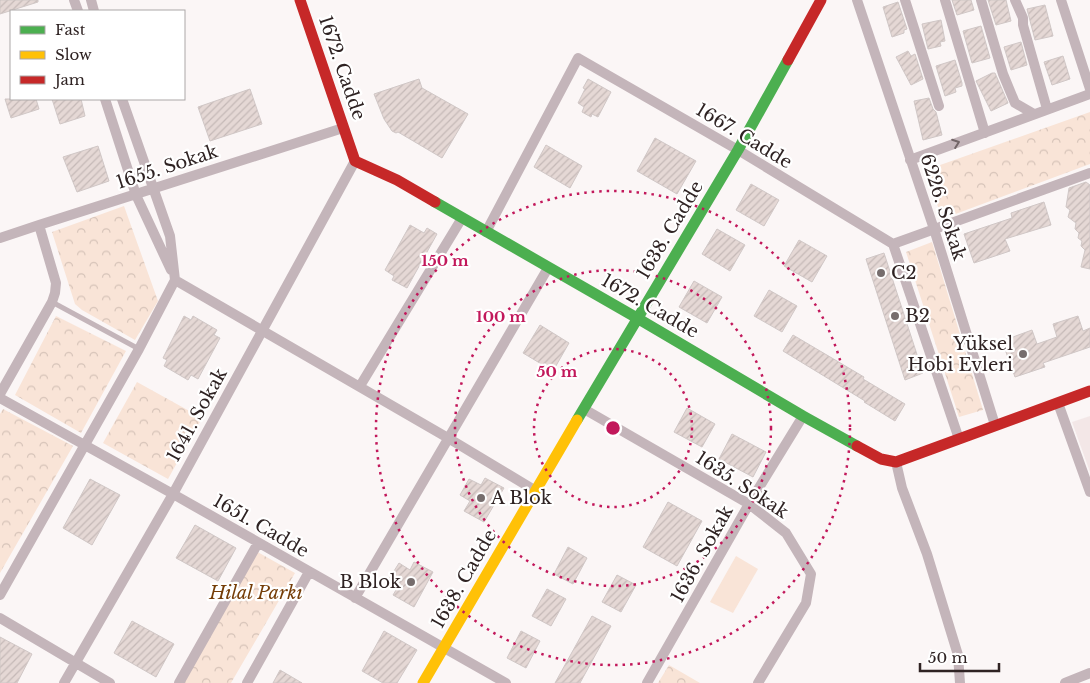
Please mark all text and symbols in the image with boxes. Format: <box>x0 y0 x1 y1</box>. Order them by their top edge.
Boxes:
legend <box>10 10 185 100</box>
street label: 1672. Cadde <box>314 13 370 123</box>
text: Fast <box>55 20 86 39</box>
text: Slow <box>55 45 92 64</box>
text: Jam <box>53 70 85 89</box>
street label: 1667. Cadde <box>692 99 796 173</box>
one-way arrow <box>951 139 960 149</box>
street label: 1655. Sokak <box>114 140 220 194</box>
street label: 6226. Sokak <box>915 151 971 263</box>
street label: 1638. Cadde <box>632 177 708 283</box>
text: 150 m <box>421 251 469 270</box>
place label: C2 <box>891 262 917 284</box>
marker: C2 <box>875 267 887 279</box>
street label: 1672. Cadde <box>597 269 703 343</box>
place label: B2 <box>905 305 930 327</box>
text: 100 m <box>476 307 526 326</box>
marker: B2 <box>889 310 901 322</box>
place label: Yüksel Hobi Evleri <box>908 333 1013 376</box>
marker: Yüksel Hobi Evleri <box>1017 348 1029 360</box>
text: 50 m <box>537 362 578 381</box>
street label: 1641. Sokak <box>162 364 232 466</box>
centre of rings <box>604 419 622 437</box>
street label: 1635. Sokak <box>691 447 793 523</box>
place label: A Blok <box>490 487 552 509</box>
street label: 1651. Cadde <box>209 490 313 562</box>
marker: A Blok <box>475 492 487 504</box>
street label: 1636. Sokak <box>666 502 738 606</box>
street label: 1638. Cadde <box>427 526 501 632</box>
place label: B Blok <box>340 571 401 593</box>
marker: B Blok <box>405 576 417 588</box>
park label: Hilal Parkı <box>208 582 303 604</box>
scale bar <box>920 640 999 672</box>
text: 50 m <box>928 648 968 667</box>

